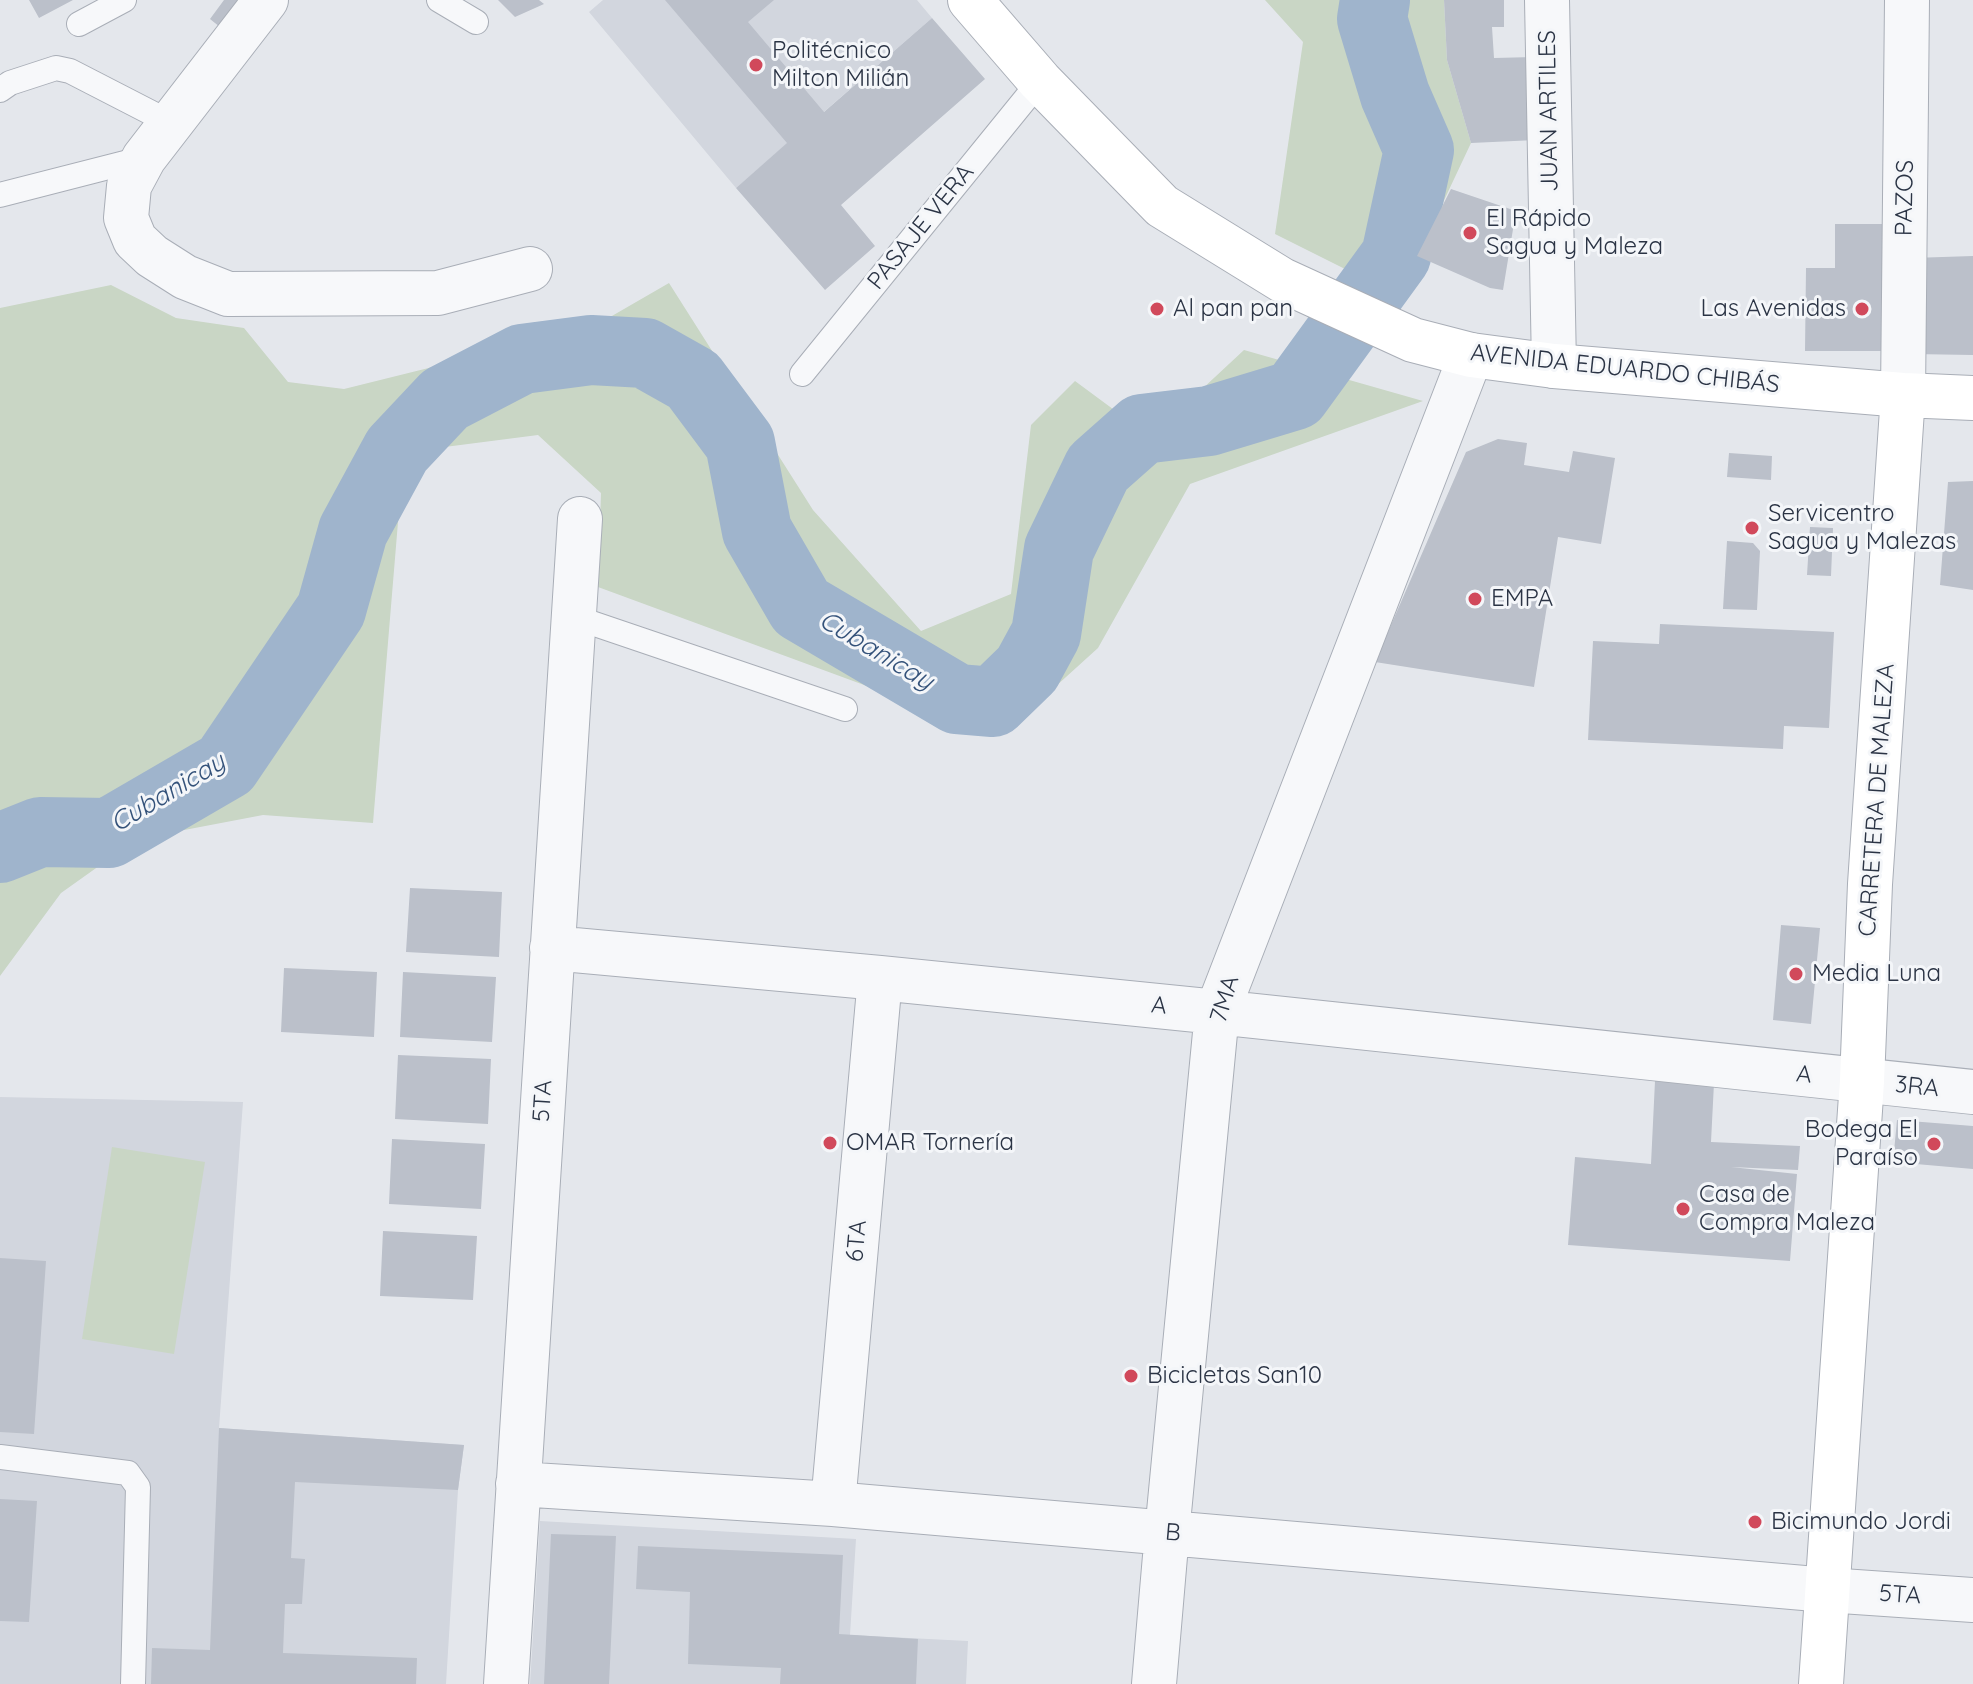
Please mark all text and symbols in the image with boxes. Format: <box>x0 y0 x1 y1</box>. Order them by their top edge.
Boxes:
street label: JUAN ARTILES <box>1533 30 1565 192</box>
place label: Politécnico Milton Milián <box>772 37 909 93</box>
marker: Politécnico Milton Milián <box>747 56 765 74</box>
street label: PASAJE VERA <box>862 158 980 296</box>
street label: PAZOS <box>1890 160 1920 236</box>
place label: El Rápido Sagua y Maleza <box>1486 205 1663 261</box>
marker: El Rápido Sagua y Maleza <box>1461 224 1479 242</box>
place label: Al pan pan <box>1173 295 1293 323</box>
place label: Las Avenidas <box>1701 295 1846 323</box>
marker: Al pan pan <box>1148 300 1166 318</box>
marker: Las Avenidas <box>1853 300 1871 318</box>
street label: AVENIDA EDUARDO CHIBÁS <box>1469 338 1781 400</box>
place label: Servicentro Sagua y Malezas <box>1768 500 1956 556</box>
marker: Servicentro Sagua y Malezas <box>1743 519 1761 537</box>
place label: EMPA <box>1491 585 1553 613</box>
marker: EMPA <box>1466 590 1484 608</box>
water label: Cubanicay <box>813 605 939 697</box>
street label: CARRETERA DE MALEZA <box>1853 663 1901 937</box>
water label: Cubanicay <box>105 747 231 839</box>
place label: Media Luna <box>1812 960 1941 988</box>
marker: Media Luna <box>1787 965 1805 983</box>
street label: 7MA <box>1204 972 1246 1026</box>
street label: A <box>1150 991 1168 1021</box>
street label: A <box>1795 1060 1813 1090</box>
street label: 3RA <box>1894 1070 1940 1104</box>
street label: 5TA <box>527 1079 559 1123</box>
place label: Bodega El Paraíso <box>1805 1116 1918 1172</box>
place label: OMAR Tornería <box>846 1129 1014 1157</box>
marker: OMAR Tornería <box>821 1134 839 1152</box>
marker: Bodega El Paraíso <box>1925 1135 1943 1153</box>
place label: Casa de Compra Maleza <box>1699 1181 1875 1237</box>
marker: Casa de Compra Maleza <box>1674 1200 1692 1218</box>
street label: 6TA <box>841 1219 873 1263</box>
place label: Bicicletas San10 <box>1147 1362 1322 1390</box>
marker: Bicicletas San10 <box>1122 1367 1140 1385</box>
place label: Bicimundo Jordi <box>1771 1508 1951 1536</box>
marker: Bicimundo Jordi <box>1746 1513 1764 1531</box>
street label: B <box>1164 1518 1182 1548</box>
street label: 5TA <box>1878 1579 1922 1611</box>

